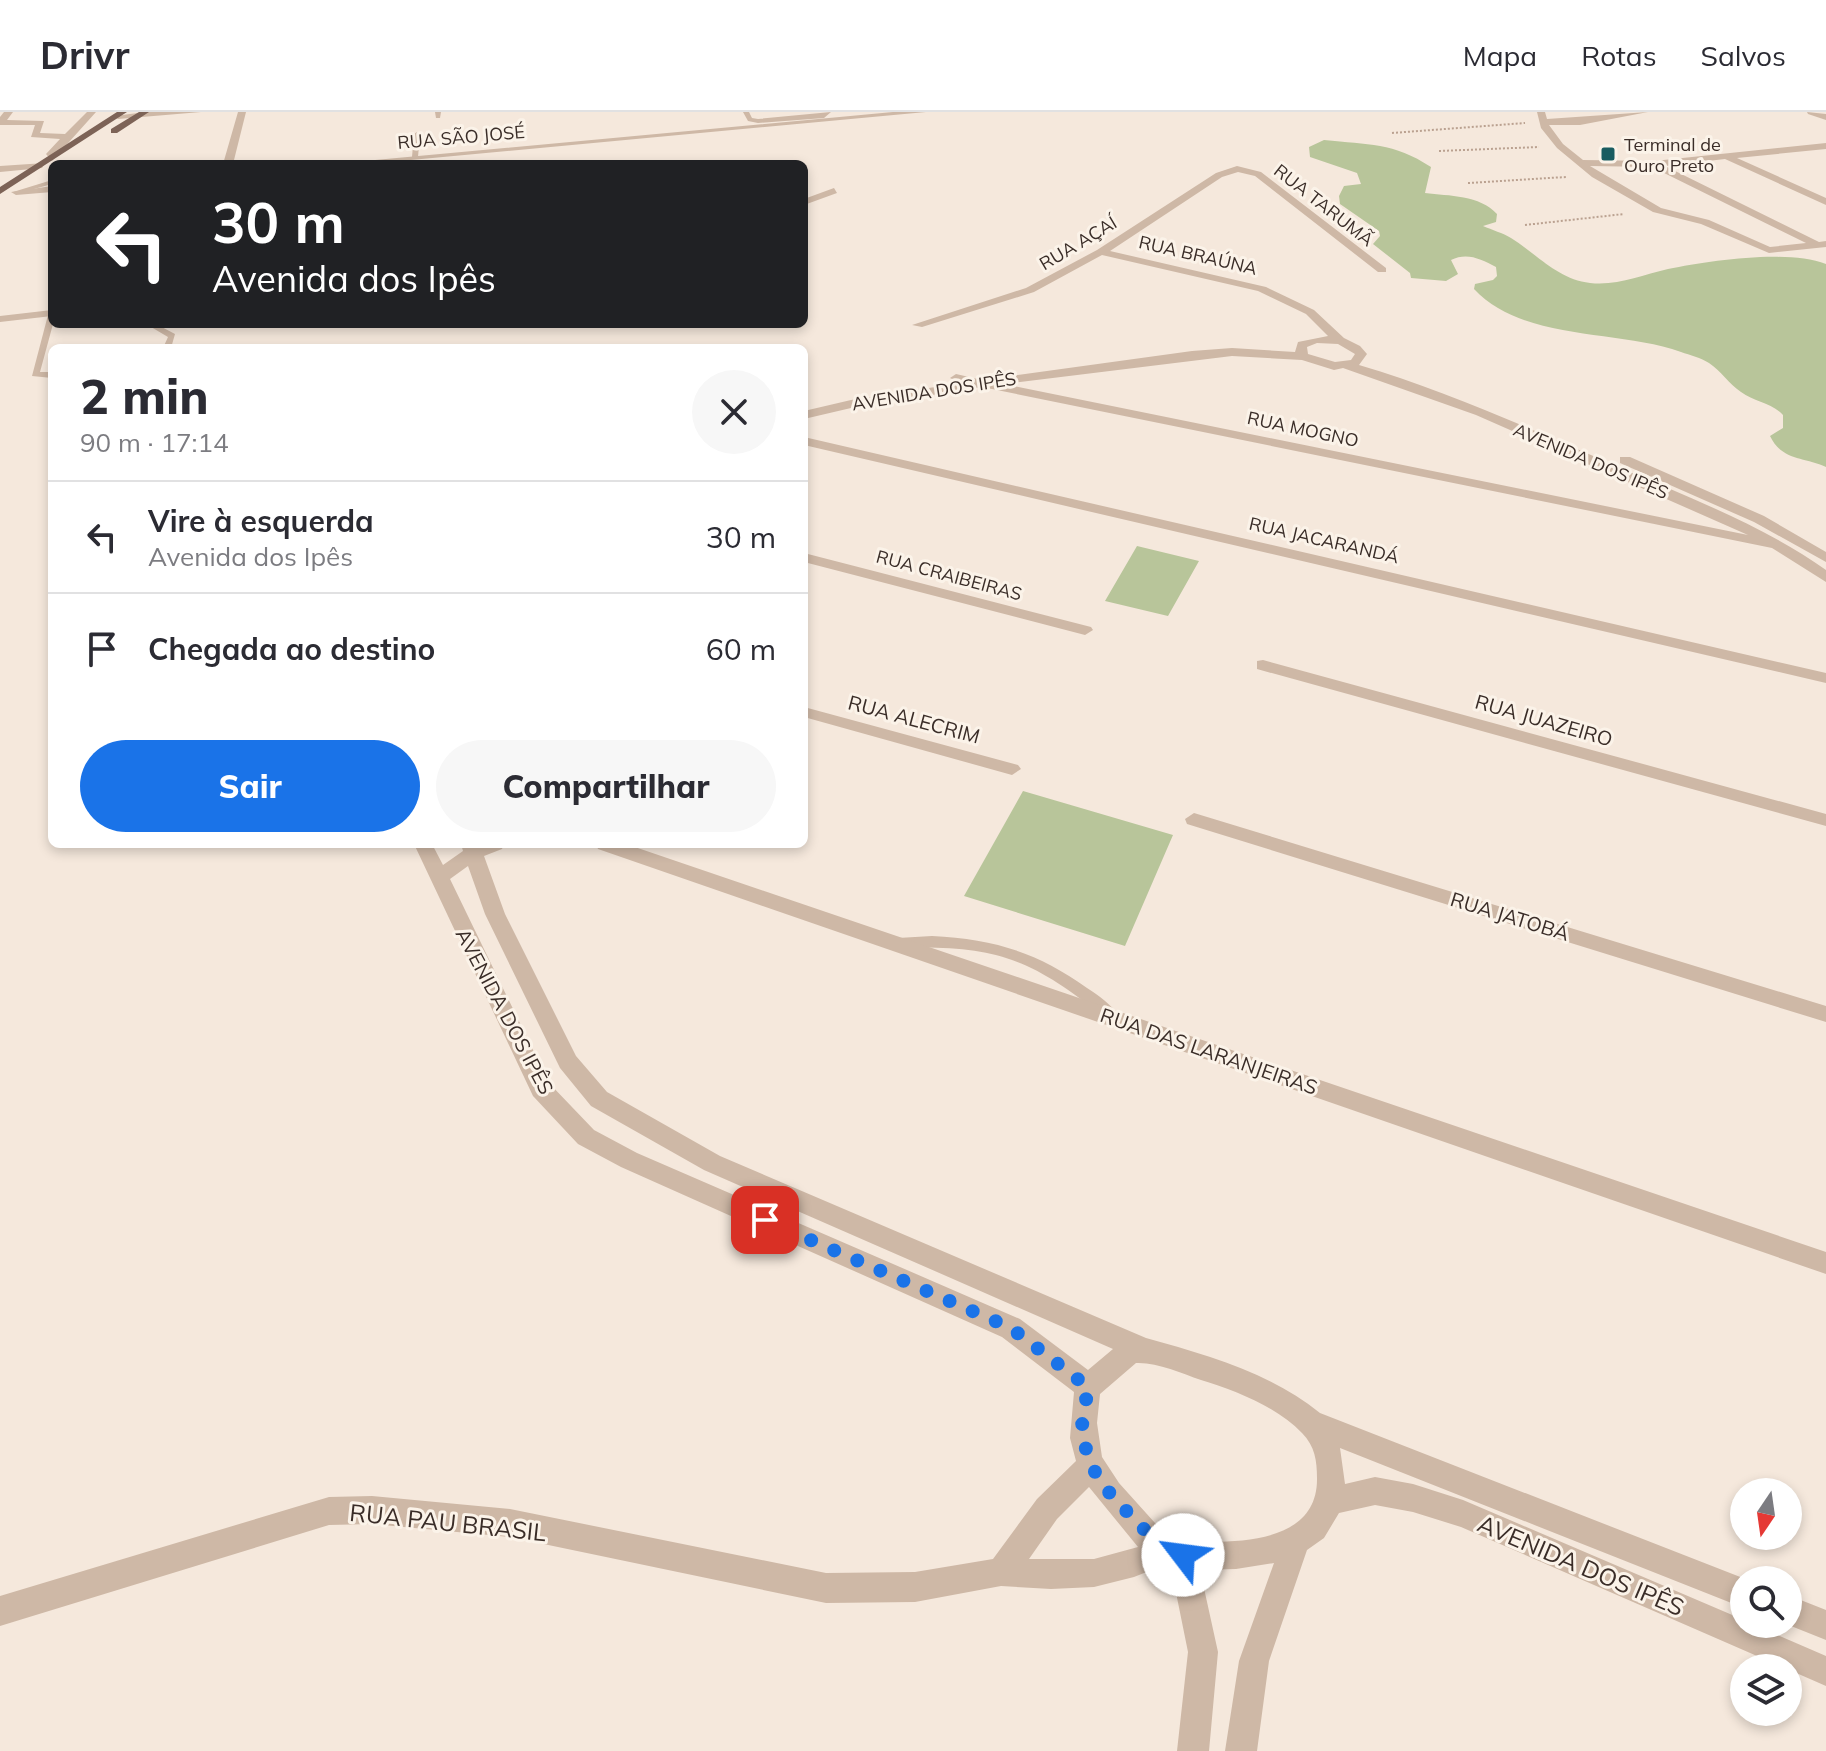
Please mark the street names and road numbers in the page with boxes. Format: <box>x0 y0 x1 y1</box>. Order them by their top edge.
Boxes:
street label: RUA SÃO JOSÉ <box>396 120 526 154</box>
street label: RUA TARUMÃ <box>1269 159 1379 251</box>
street label: RUA AÇAÍ <box>1035 210 1122 275</box>
street label: RUA BRAÚNA <box>1137 230 1259 280</box>
street label: AVENIDA DOS IPÊS <box>850 367 1018 415</box>
street label: RUA MOGNO <box>1245 406 1361 452</box>
street label: AVENIDA DOS IPÊS <box>1510 418 1672 504</box>
street label: RUA JACARANDÁ <box>1247 512 1401 568</box>
street label: RUA CRAIBEIRAS <box>874 544 1024 606</box>
street label: RUA JUAZEIRO <box>1472 688 1616 752</box>
street label: RUA ALECRIM <box>845 689 983 749</box>
street label: RUA JATOBÁ <box>1448 886 1573 946</box>
street label: AVENIDA DOS IPÊS <box>451 924 559 1098</box>
street label: RUA DAS LARANJEIRAS <box>1097 1002 1321 1100</box>
street label: RUA PAU BRASIL <box>348 1497 548 1547</box>
street label: AVENIDA DOS IPÊS <box>1473 1508 1689 1622</box>

